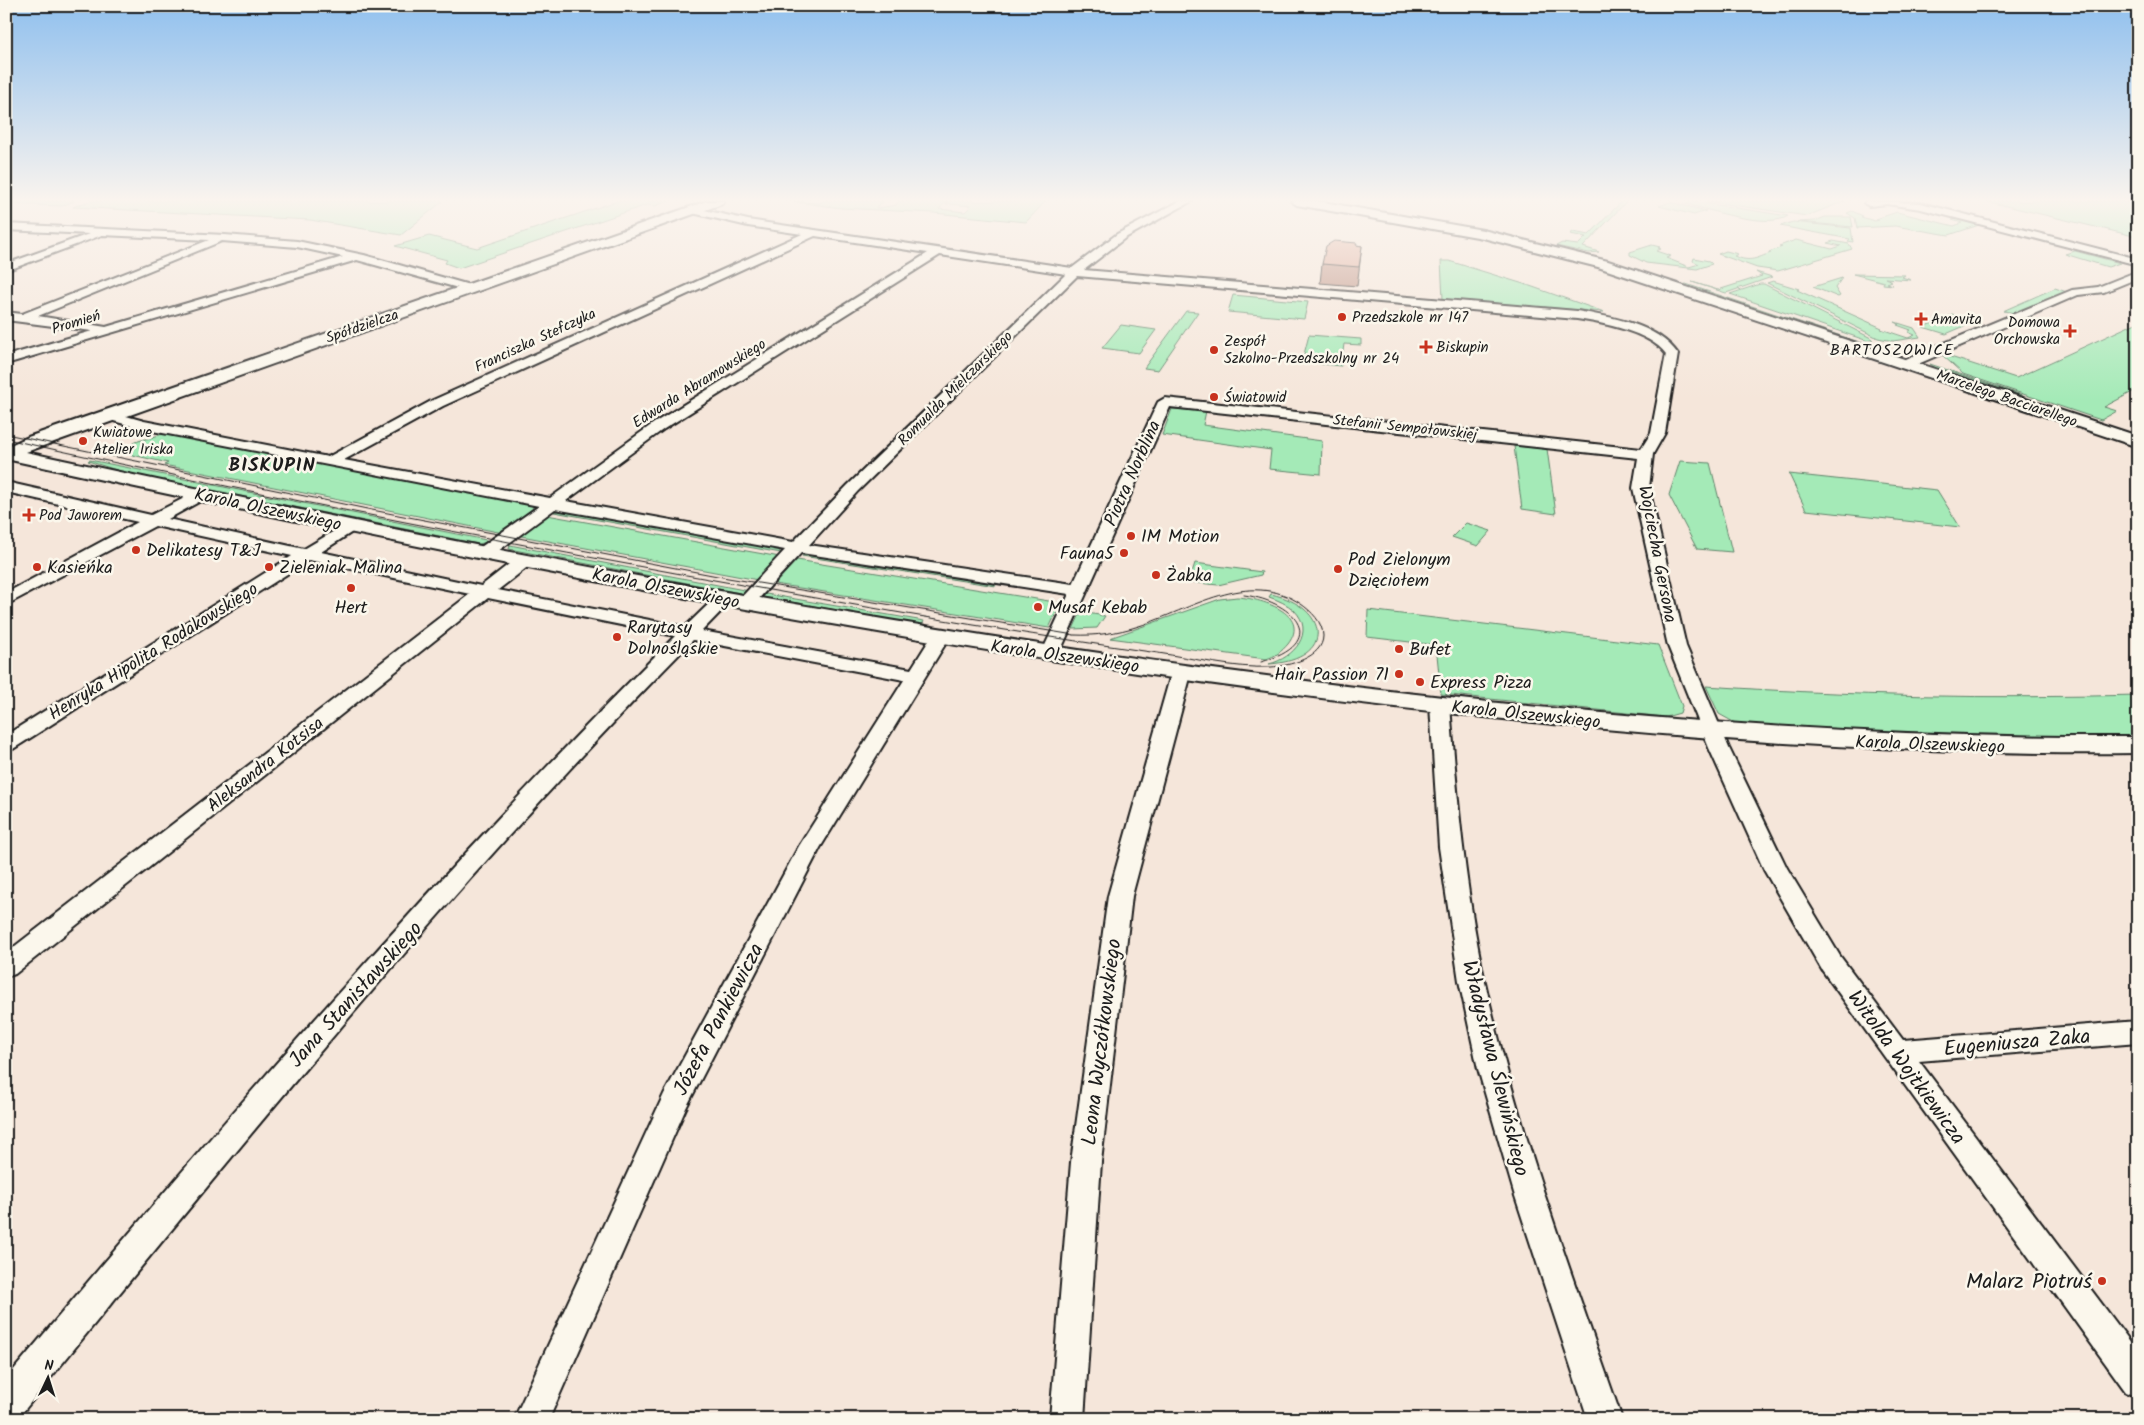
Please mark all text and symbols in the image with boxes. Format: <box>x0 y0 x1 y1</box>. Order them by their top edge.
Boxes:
street label: Franciszka Stefczyka <box>471 302 600 380</box>
street label: Spółdzielcza <box>323 303 402 351</box>
street label: Promień <box>49 304 104 342</box>
place label: Przedszkole nr 147 <box>1352 306 1469 330</box>
place label: Amavita <box>1931 308 1982 332</box>
marker: Przedszkole nr 147 <box>1336 311 1348 323</box>
place label: Domowa Orchowska <box>1994 311 2060 352</box>
marker: Amavita <box>1915 313 1927 325</box>
street label: Romualda Mielczarskiego <box>893 325 1019 452</box>
marker: Domowa Orchowska <box>2064 325 2076 337</box>
place label: Zespół Szkolno-Przedszkolny nr 24 <box>1224 330 1399 371</box>
street label: Edwarda Abramowskiego <box>628 333 772 435</box>
place label: Biskupin <box>1436 336 1489 360</box>
district label: BARTOSZOWICE <box>1830 338 1954 363</box>
marker: Biskupin <box>1420 341 1432 353</box>
marker: Zespół Szkolno-Przedszkolny nr 24 <box>1208 344 1220 356</box>
street label: Marcelego Bacciarellego <box>1933 364 2081 434</box>
place label: Światowid <box>1224 386 1287 410</box>
marker: Światowid <box>1208 391 1220 403</box>
street label: Stefanii Sempołowskiej <box>1332 408 1479 448</box>
street label: Piotra Norblina <box>1097 416 1170 531</box>
place label: Kwiatowe Atelier Iriska <box>93 421 173 462</box>
marker: Kwiatowe Atelier Iriska <box>77 435 89 447</box>
district label: BISKUPIN <box>228 451 316 481</box>
street label: Karola Olszewskiego <box>191 481 344 540</box>
street label: Wojciecha Gersona <box>1629 483 1684 625</box>
place label: Pod Jaworem <box>39 504 122 528</box>
marker: Pod Jaworem <box>23 509 35 521</box>
place label: IM Motion <box>1141 523 1219 552</box>
marker: IM Motion <box>1125 530 1137 542</box>
place label: Delikatesy T&J <box>146 537 261 566</box>
place label: Fauna5 <box>1060 540 1115 569</box>
marker: Delikatesy T&J <box>130 544 142 556</box>
place label: Pod Zielonym Dzięciołem <box>1348 546 1451 596</box>
marker: Fauna5 <box>1118 547 1130 559</box>
place label: Kasieńka <box>47 554 113 583</box>
place label: Zieleniak Malina <box>279 554 402 583</box>
marker: Kasieńka <box>31 561 43 573</box>
marker: Zieleniak Malina <box>263 561 275 573</box>
street label: Karola Olszewskiego <box>589 561 742 618</box>
place label: Żabka <box>1166 562 1212 591</box>
marker: Pod Zielonym Dzięciołem <box>1332 563 1344 575</box>
marker: Żabka <box>1150 569 1162 581</box>
street label: Henryka Hipolita Rodakowskiego <box>43 576 264 729</box>
marker: Hert <box>345 582 357 594</box>
place label: Hert <box>334 594 369 623</box>
place label: Musaf Kebab <box>1048 594 1148 623</box>
marker: Musaf Kebab <box>1032 601 1044 613</box>
place label: Rarytasy Dolnośląskie <box>627 614 718 664</box>
marker: Rarytasy Dolnośląskie <box>611 631 623 643</box>
street label: Karola Olszewskiego <box>989 633 1141 682</box>
place label: Bufet <box>1409 636 1452 665</box>
marker: Bufet <box>1393 643 1405 655</box>
place label: Hair Passion 71 <box>1274 661 1389 690</box>
marker: Hair Passion 71 <box>1393 668 1405 680</box>
place label: Express Pizza <box>1430 669 1532 698</box>
marker: Express Pizza <box>1414 676 1426 688</box>
street label: Karola Olszewskiego <box>1450 693 1602 738</box>
street label: Aleksandra Kotsisa <box>201 710 331 820</box>
street label: Karola Olszewskiego <box>1855 728 2005 763</box>
street label: Jana Stanisławskiego <box>281 914 431 1076</box>
street label: Leona Wyczółkowskiego <box>1073 937 1132 1147</box>
street label: Józefa Pankiewicza <box>665 938 773 1102</box>
street label: Władysława Ślewińskiego <box>1452 957 1537 1180</box>
street label: Witolda Wojtkiewicza <box>1838 984 1973 1152</box>
street label: Eugeniusza Zaka <box>1942 1021 2092 1066</box>
place label: Malarz Piotruś <box>1966 1266 2093 1299</box>
marker: Malarz Piotruś <box>2096 1275 2108 1287</box>
north arrow <box>22 1352 72 1402</box>
text: N <box>44 1355 54 1377</box>

